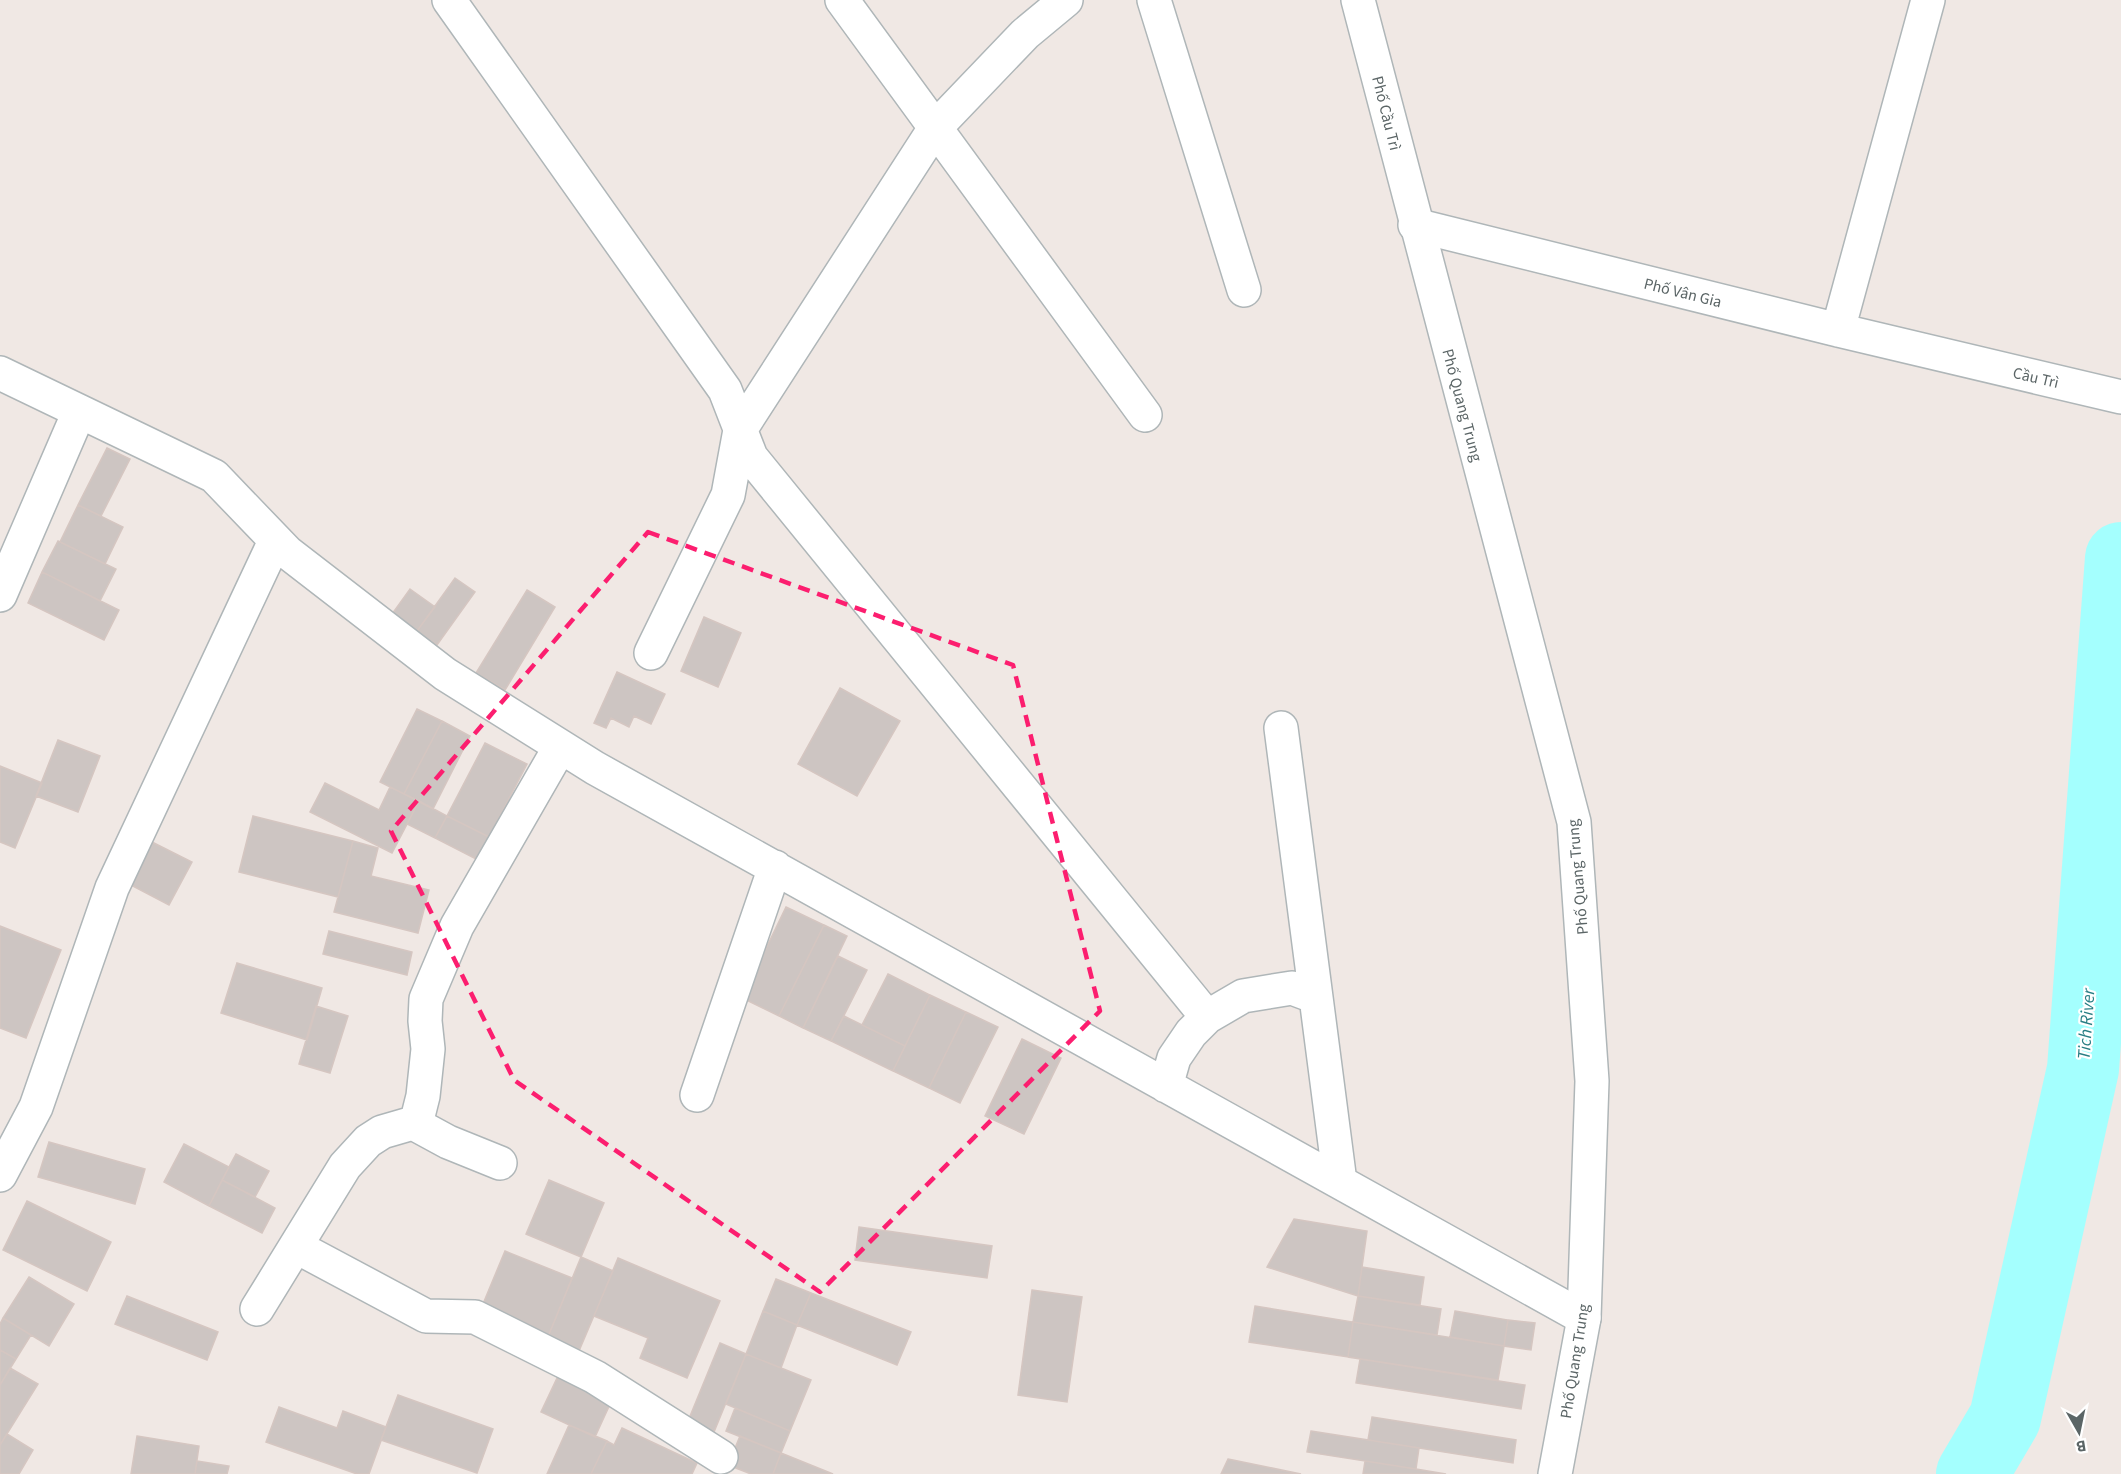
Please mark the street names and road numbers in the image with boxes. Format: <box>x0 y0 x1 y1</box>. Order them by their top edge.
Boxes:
street label: Phố Cầu Trì <box>1366 74 1406 153</box>
street label: Phố Vân Gia <box>1642 273 1724 313</box>
street label: Phố Quang Trung <box>1436 346 1488 464</box>
street label: Cầu Trì <box>2011 362 2061 394</box>
street label: Phố Quang Trung <box>1562 818 1594 936</box>
street label: Phố Quang Trung <box>1555 1302 1595 1420</box>

